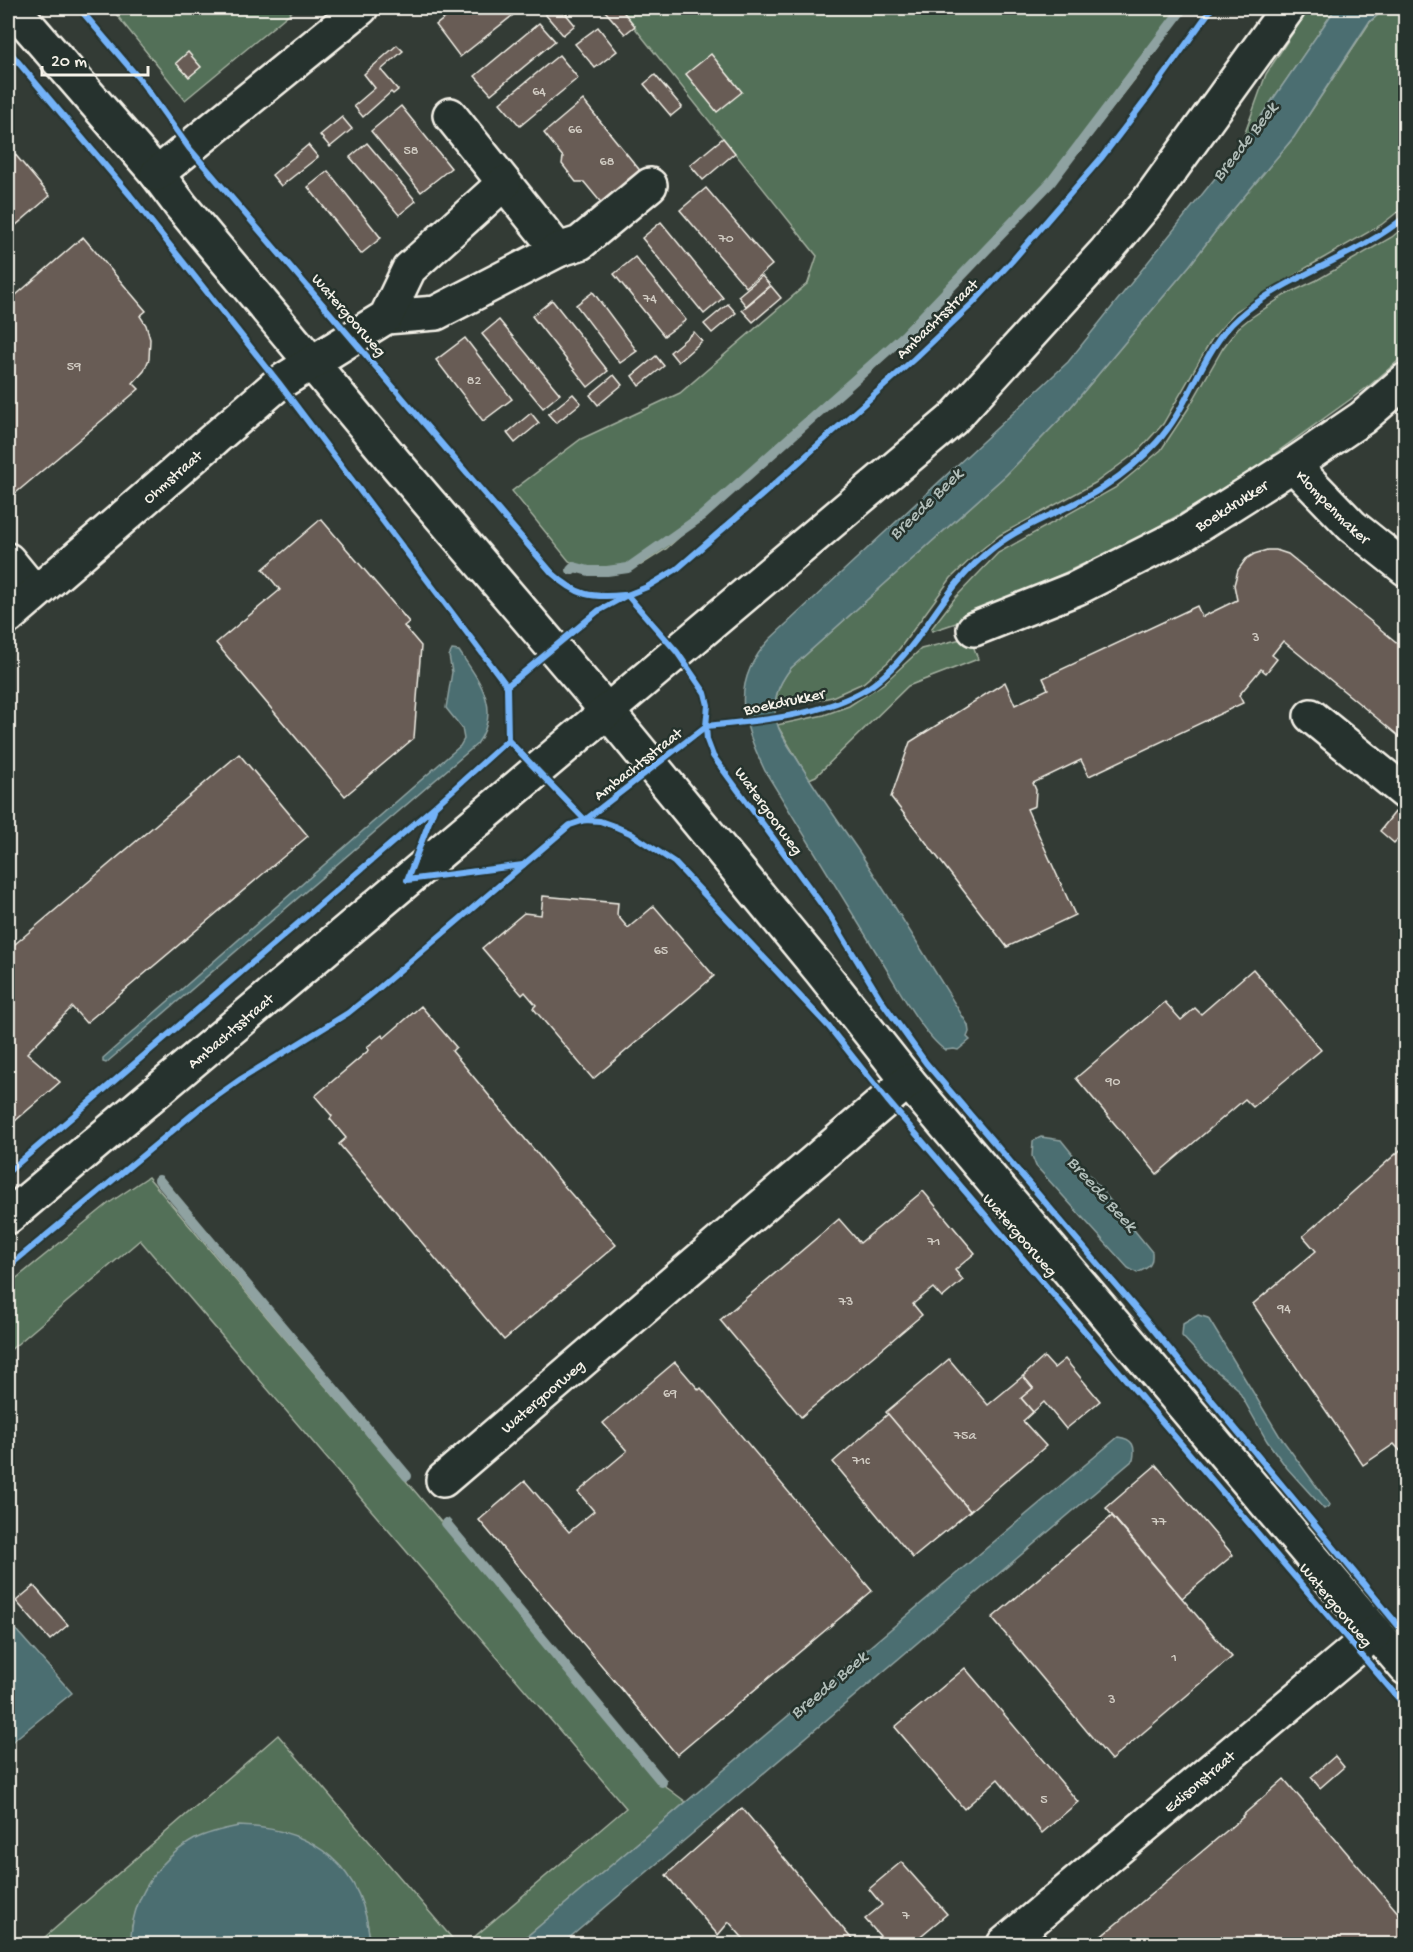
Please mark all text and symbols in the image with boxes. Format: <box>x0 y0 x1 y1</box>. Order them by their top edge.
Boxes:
scale bar <box>42 39 148 77</box>
text: 20 m <box>51 52 87 73</box>
house number: 64 <box>532 84 546 101</box>
water label: Breede Beek <box>1209 97 1284 186</box>
house number: 66 <box>568 122 583 139</box>
house number: 58 <box>403 143 419 160</box>
house number: 68 <box>600 154 615 171</box>
house number: 70 <box>717 231 734 248</box>
street label: Watergoorweg <box>306 271 389 362</box>
street label: Ambachtsstraat <box>893 276 985 365</box>
house number: 74 <box>642 291 657 308</box>
house number: 59 <box>67 359 81 376</box>
house number: 82 <box>467 373 481 390</box>
street label: Ohmstraat <box>140 447 208 509</box>
water label: Breede Beek <box>886 463 969 545</box>
street label: Klompenmaker <box>1290 468 1374 551</box>
street label: Boekdrukker <box>1192 477 1274 538</box>
house number: 3 <box>1251 630 1260 647</box>
street label: Boekdrukker <box>741 685 828 722</box>
street label: Ambachtsstraat <box>591 724 688 806</box>
street label: Watergoorweg <box>729 764 805 860</box>
house number: 65 <box>654 943 668 960</box>
street label: Ambachtsstraat <box>185 990 280 1074</box>
house number: 90 <box>1105 1074 1121 1091</box>
water label: Breede Beek <box>1062 1153 1142 1238</box>
street label: Watergoorweg <box>977 1191 1060 1282</box>
house number: 71 <box>927 1234 940 1251</box>
house number: 73 <box>838 1294 853 1311</box>
house number: 94 <box>1276 1301 1291 1318</box>
street label: Watergoorweg <box>498 1357 590 1439</box>
house number: 69 <box>663 1386 677 1403</box>
house number: 75a <box>953 1428 977 1445</box>
house number: 71c <box>851 1453 871 1470</box>
house number: 77 <box>1151 1514 1167 1531</box>
street label: Watergoorweg <box>1294 1560 1375 1652</box>
water label: Breede Beek <box>787 1646 874 1724</box>
house number: 1 <box>1170 1650 1177 1667</box>
house number: 3 <box>1107 1692 1116 1709</box>
street label: Edisonstraat <box>1161 1747 1241 1819</box>
house number: 5 <box>1040 1792 1048 1809</box>
house number: 7 <box>901 1908 910 1925</box>

